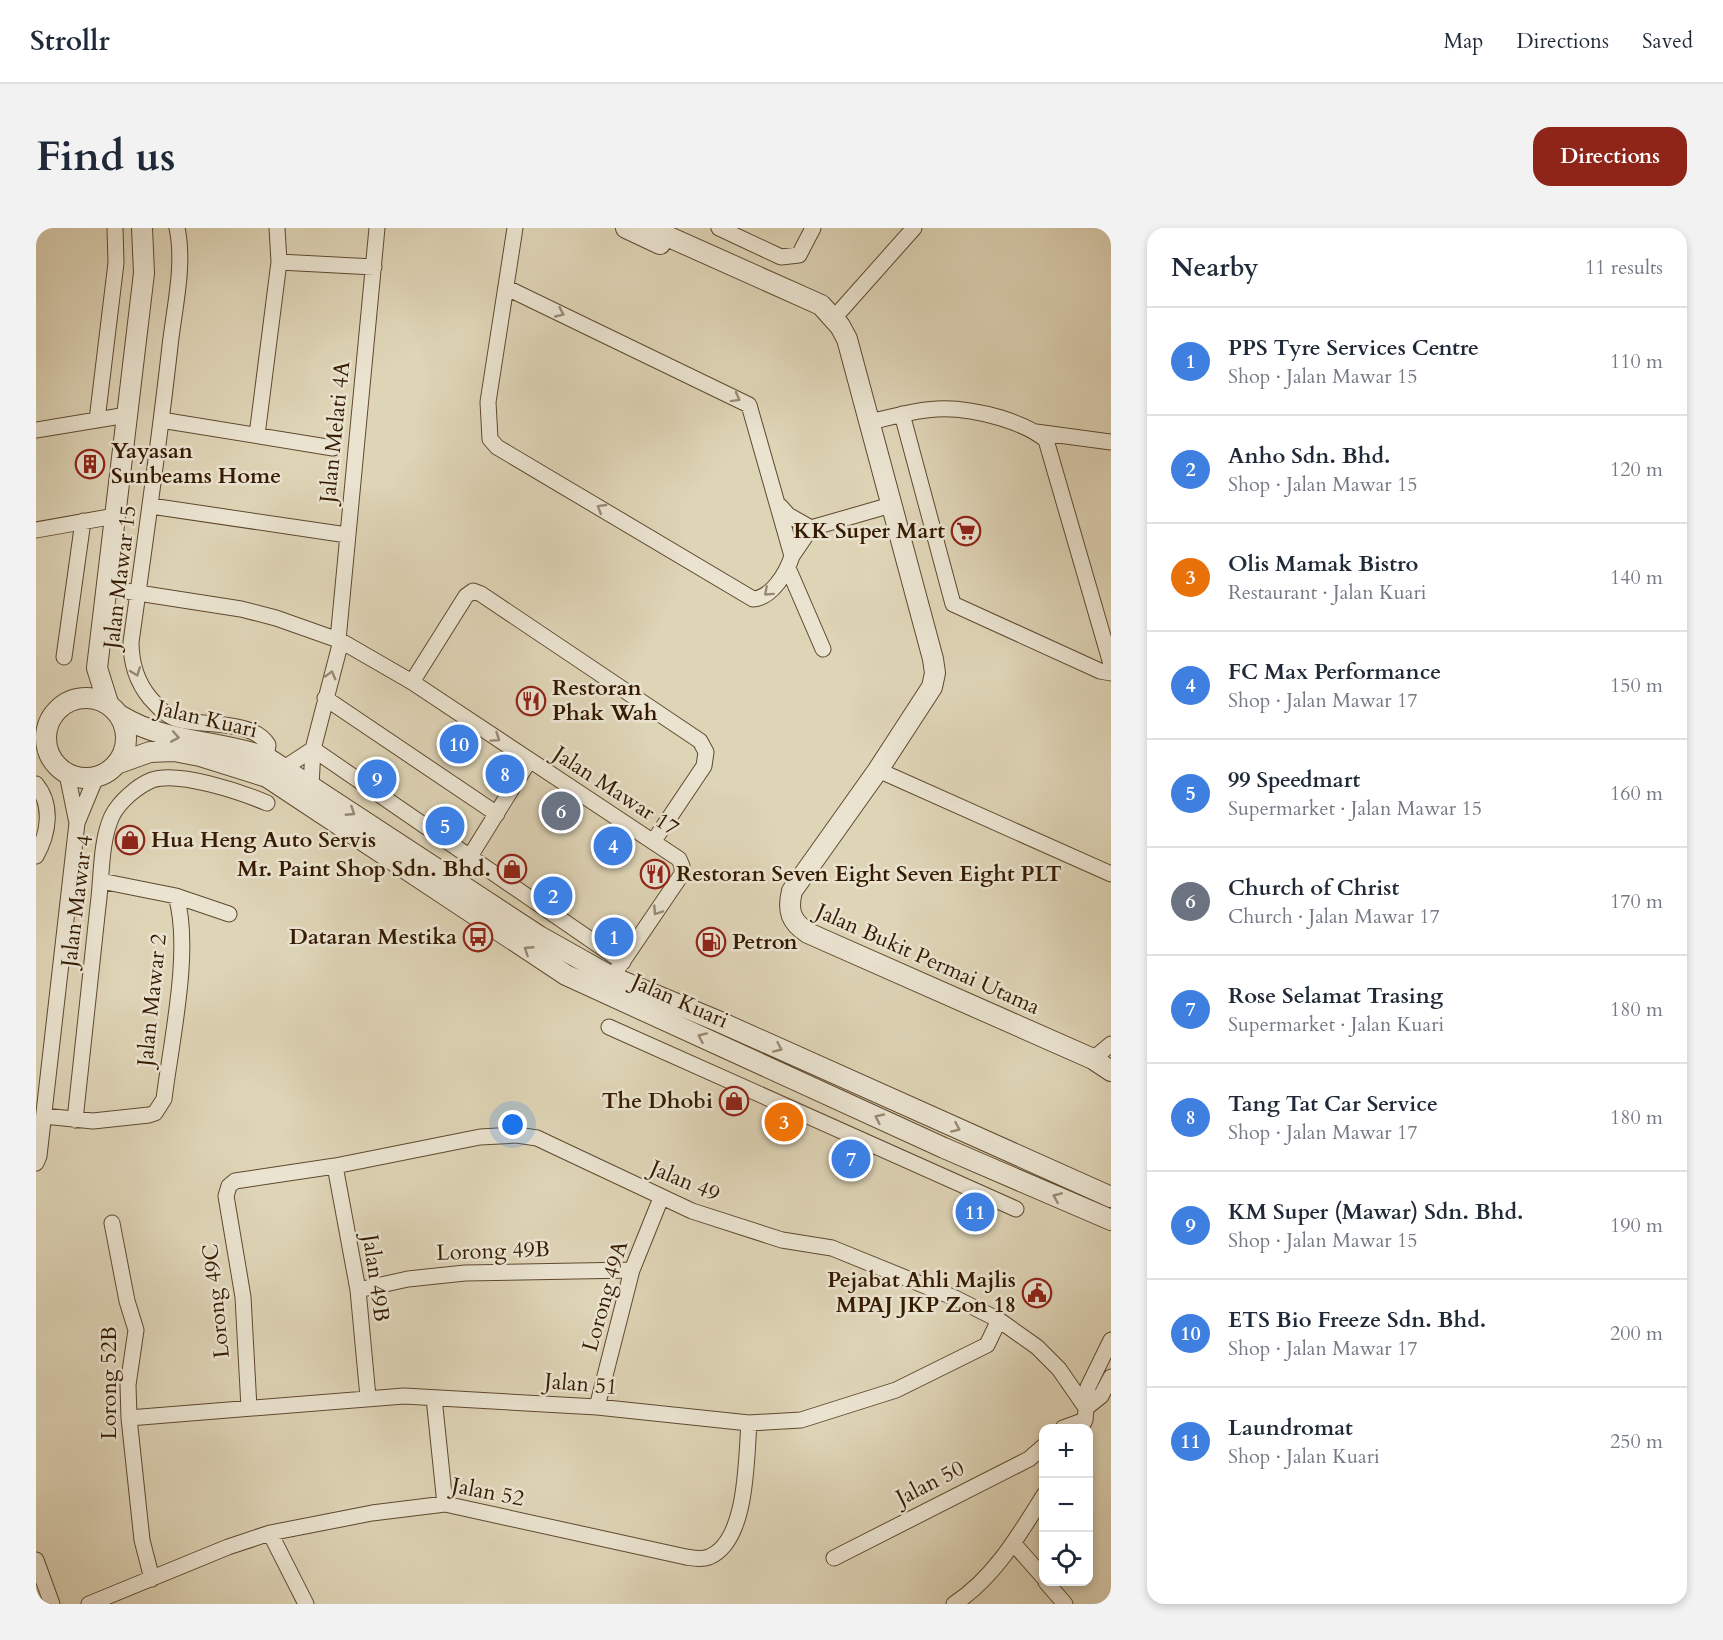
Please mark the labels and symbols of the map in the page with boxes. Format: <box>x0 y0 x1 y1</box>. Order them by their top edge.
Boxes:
one-way arrow <box>554 306 565 318</box>
street label: Jalan Melati 4A <box>312 359 357 507</box>
one-way arrow <box>730 391 740 402</box>
place label: Yayasan Sunbeams Home <box>111 436 281 491</box>
building icon: Yayasan Sunbeams Home <box>74 448 106 480</box>
street label: Jalan Mawar 15 <box>96 504 144 653</box>
one-way arrow <box>597 504 607 516</box>
supermarket icon: KK Super Mart <box>950 515 982 547</box>
place label: KK Super Mart <box>793 516 945 546</box>
one-way arrow <box>764 585 774 596</box>
one-way arrow <box>129 666 141 677</box>
one-way arrow <box>324 670 336 680</box>
place label: Restoran Phak Wah <box>552 673 658 728</box>
restaurant icon: Restoran Phak Wah <box>515 685 547 717</box>
street label: Jalan Kuari <box>151 692 260 745</box>
pin: 10 <box>440 722 478 766</box>
one-way arrow <box>169 730 179 743</box>
one-way arrow <box>489 731 500 742</box>
street label: Jalan Mawar 17 <box>545 737 685 843</box>
pin: 8 <box>486 752 524 796</box>
pin: 9 <box>358 756 396 802</box>
pin: 6 <box>542 788 580 834</box>
pin: 5 <box>426 804 464 848</box>
one-way arrow <box>345 805 355 817</box>
shop icon: Hua Heng Auto Servis <box>114 824 146 856</box>
pin: 4 <box>594 824 632 868</box>
place label: Hua Heng Auto Servis <box>151 825 376 855</box>
street label: Jalan Mawar 4 <box>54 833 100 972</box>
shop icon: Mr. Paint Shop Sdn. Bhd. <box>496 853 528 885</box>
place label: Mr. Paint Shop Sdn. Bhd. <box>237 854 491 884</box>
restaurant icon: Restoran Seven Eight Seven Eight PLT <box>639 858 671 890</box>
place label: Restoran Seven Eight Seven Eight PLT <box>676 859 1062 889</box>
pin: 2 <box>534 874 572 918</box>
street label: Jalan Bukit Permai Utama <box>809 895 1045 1022</box>
one-way arrow <box>654 904 665 915</box>
pin: 1 <box>594 914 634 960</box>
bus stop icon: Dataran Mestika <box>462 921 494 953</box>
place label: Dataran Mestika <box>289 922 457 952</box>
fuel station icon: Petron <box>695 926 727 958</box>
place label: Petron <box>732 927 798 957</box>
street label: Jalan Mawar 2 <box>130 932 174 1071</box>
one-way arrow <box>523 946 534 957</box>
street label: Jalan Kuari <box>624 965 733 1036</box>
one-way arrow <box>697 1033 708 1045</box>
one-way arrow <box>771 1041 782 1053</box>
shop icon: The Dhobi <box>718 1085 750 1117</box>
place label: The Dhobi <box>602 1086 713 1116</box>
pin: 3 <box>764 1100 804 1144</box>
your location <box>498 1110 527 1139</box>
one-way arrow <box>874 1113 885 1125</box>
one-way arrow <box>949 1120 960 1132</box>
pin: 7 <box>832 1136 870 1182</box>
street label: Jalan 49 <box>643 1152 724 1209</box>
pin: 11 <box>956 1190 994 1234</box>
one-way arrow <box>1053 1192 1064 1204</box>
street label: Jalan 49B <box>355 1229 397 1324</box>
street label: Lorong 49B <box>436 1234 550 1268</box>
street label: Lorong 49A <box>575 1237 635 1355</box>
street label: Lorong 49C <box>195 1242 237 1360</box>
place label: Pejabat Ahli Majlis MPAJ JKP Zon 18 <box>827 1265 1016 1320</box>
public building icon: Pejabat Ahli Majlis MPAJ JKP Zon 18 <box>1021 1277 1053 1309</box>
street label: Lorong 52B <box>94 1326 124 1440</box>
street label: Jalan 51 <box>540 1366 619 1402</box>
street label: Jalan 50 <box>888 1453 969 1514</box>
street label: Jalan 52 <box>446 1470 527 1514</box>

